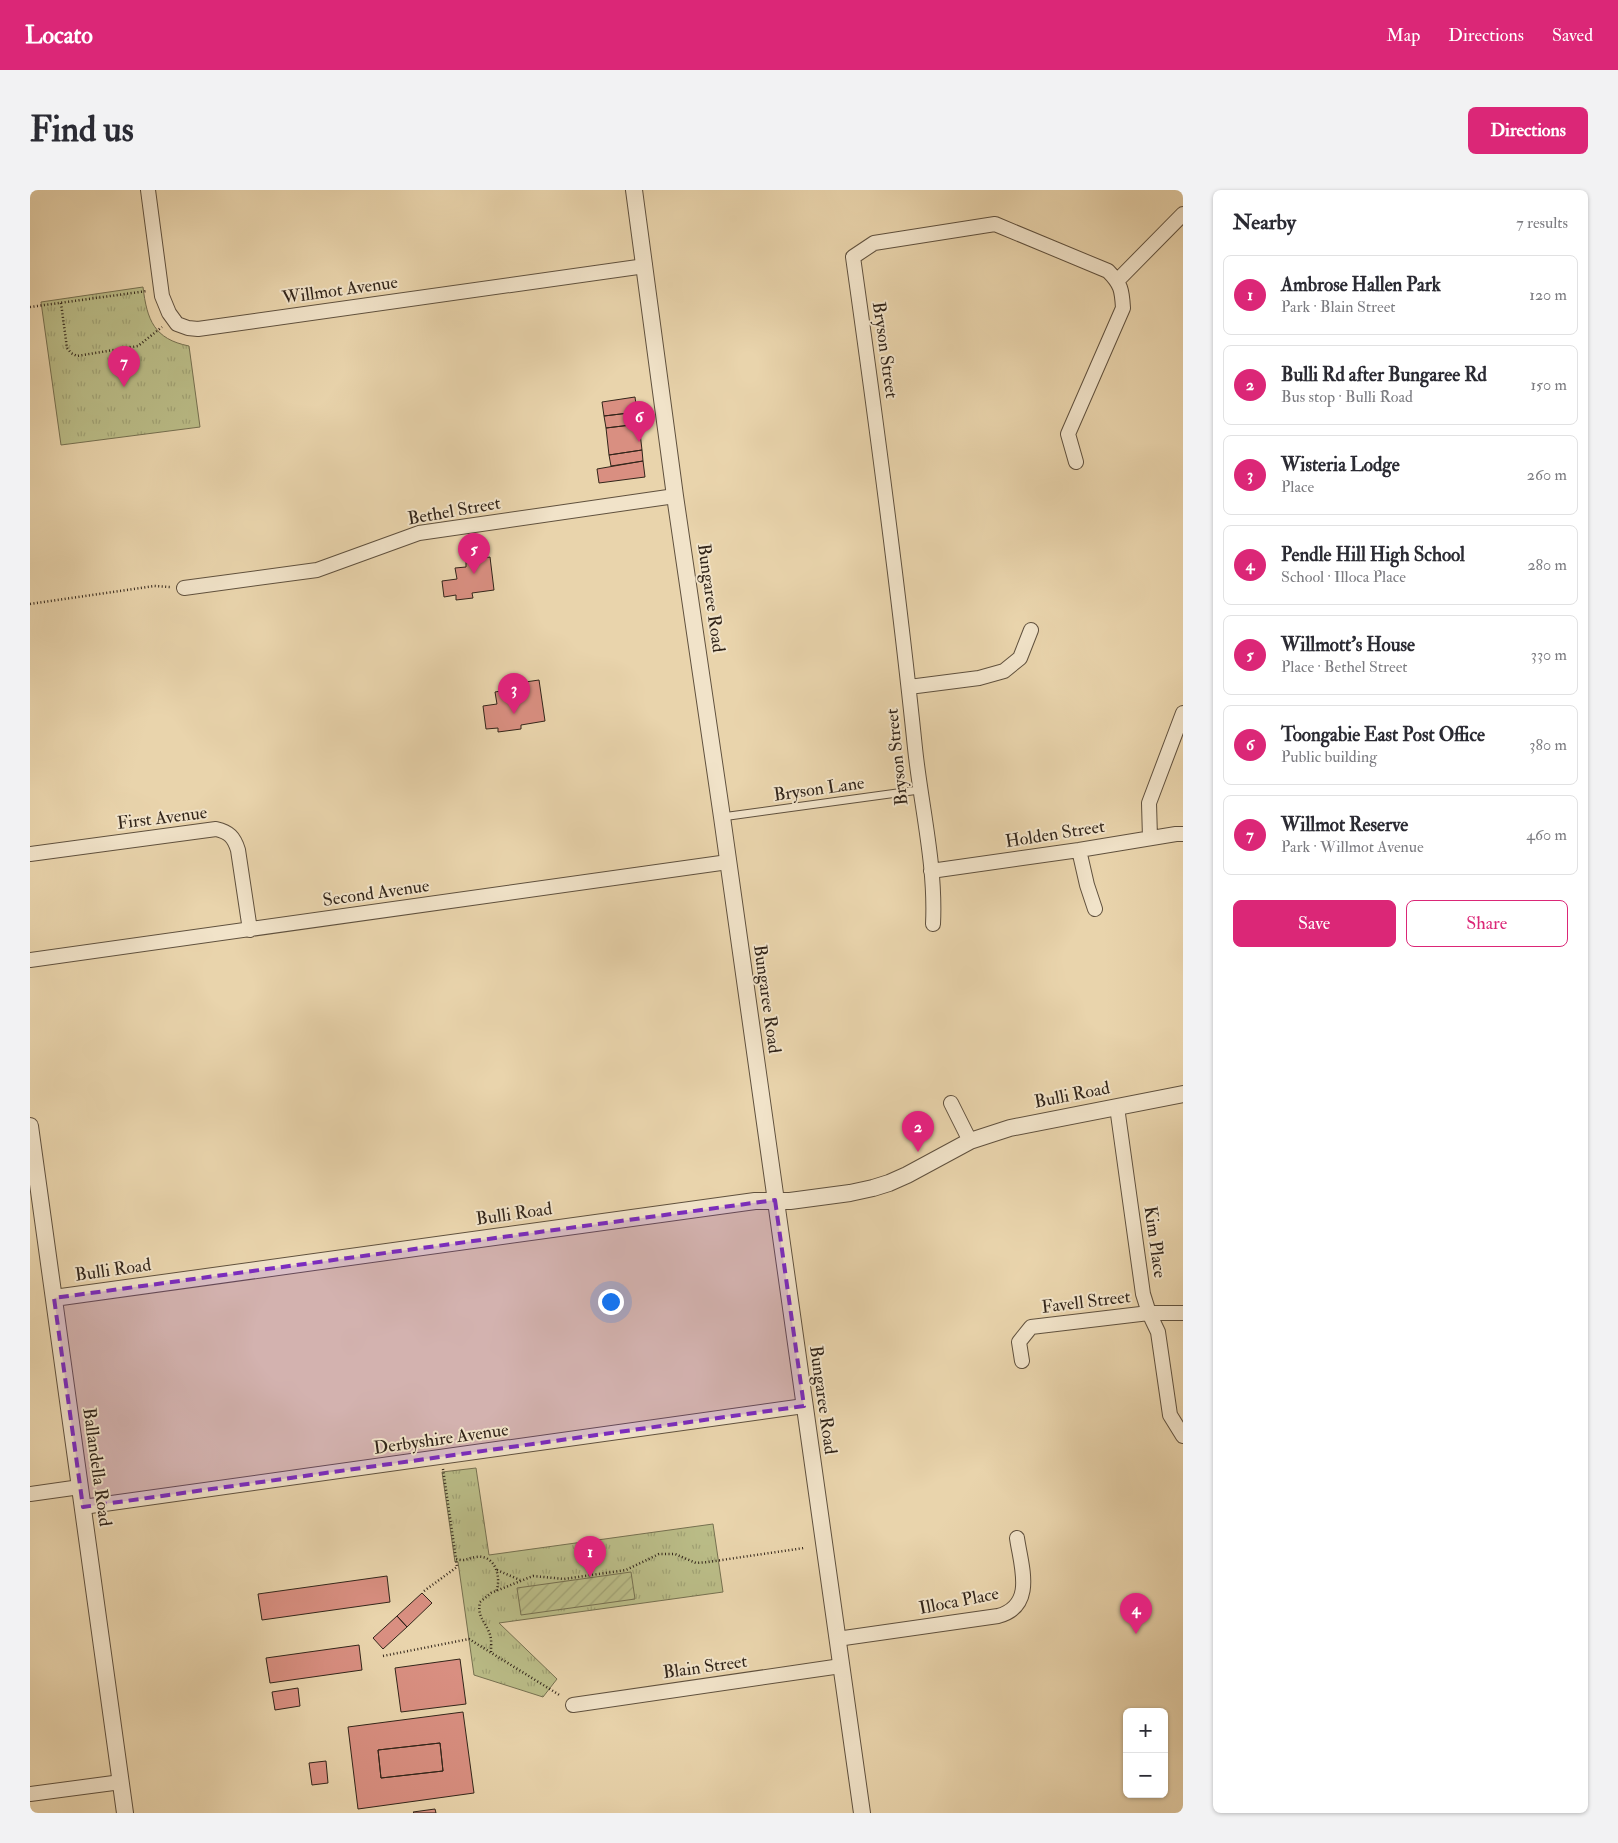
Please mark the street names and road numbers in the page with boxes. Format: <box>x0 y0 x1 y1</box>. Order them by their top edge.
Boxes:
street label: Willmot Avenue <box>280 270 400 310</box>
street label: Bryson Street <box>867 300 903 400</box>
street label: Bethel Street <box>406 491 502 530</box>
street label: Bungaree Road <box>692 542 730 654</box>
street label: Bryson Street <box>880 707 914 807</box>
street label: Bryson Lane <box>772 771 866 807</box>
street label: First Avenue <box>116 801 209 835</box>
street label: Holden Street <box>1004 815 1107 853</box>
street label: Second Avenue <box>321 874 431 912</box>
street label: Bungaree Road <box>748 943 786 1055</box>
street label: Bulli Road <box>1032 1076 1112 1114</box>
street label: Bulli Road <box>474 1197 554 1231</box>
street label: Kim Place <box>1139 1205 1171 1280</box>
street label: Bulli Road <box>73 1253 153 1287</box>
street label: Favell Street <box>1040 1285 1132 1319</box>
street label: Bungaree Road <box>804 1344 842 1456</box>
street label: Ballandella Road <box>77 1406 117 1528</box>
street label: Derbyshire Avenue <box>372 1418 510 1460</box>
street label: Illoca Place <box>917 1582 1001 1620</box>
street label: Blain Street <box>661 1650 749 1684</box>

